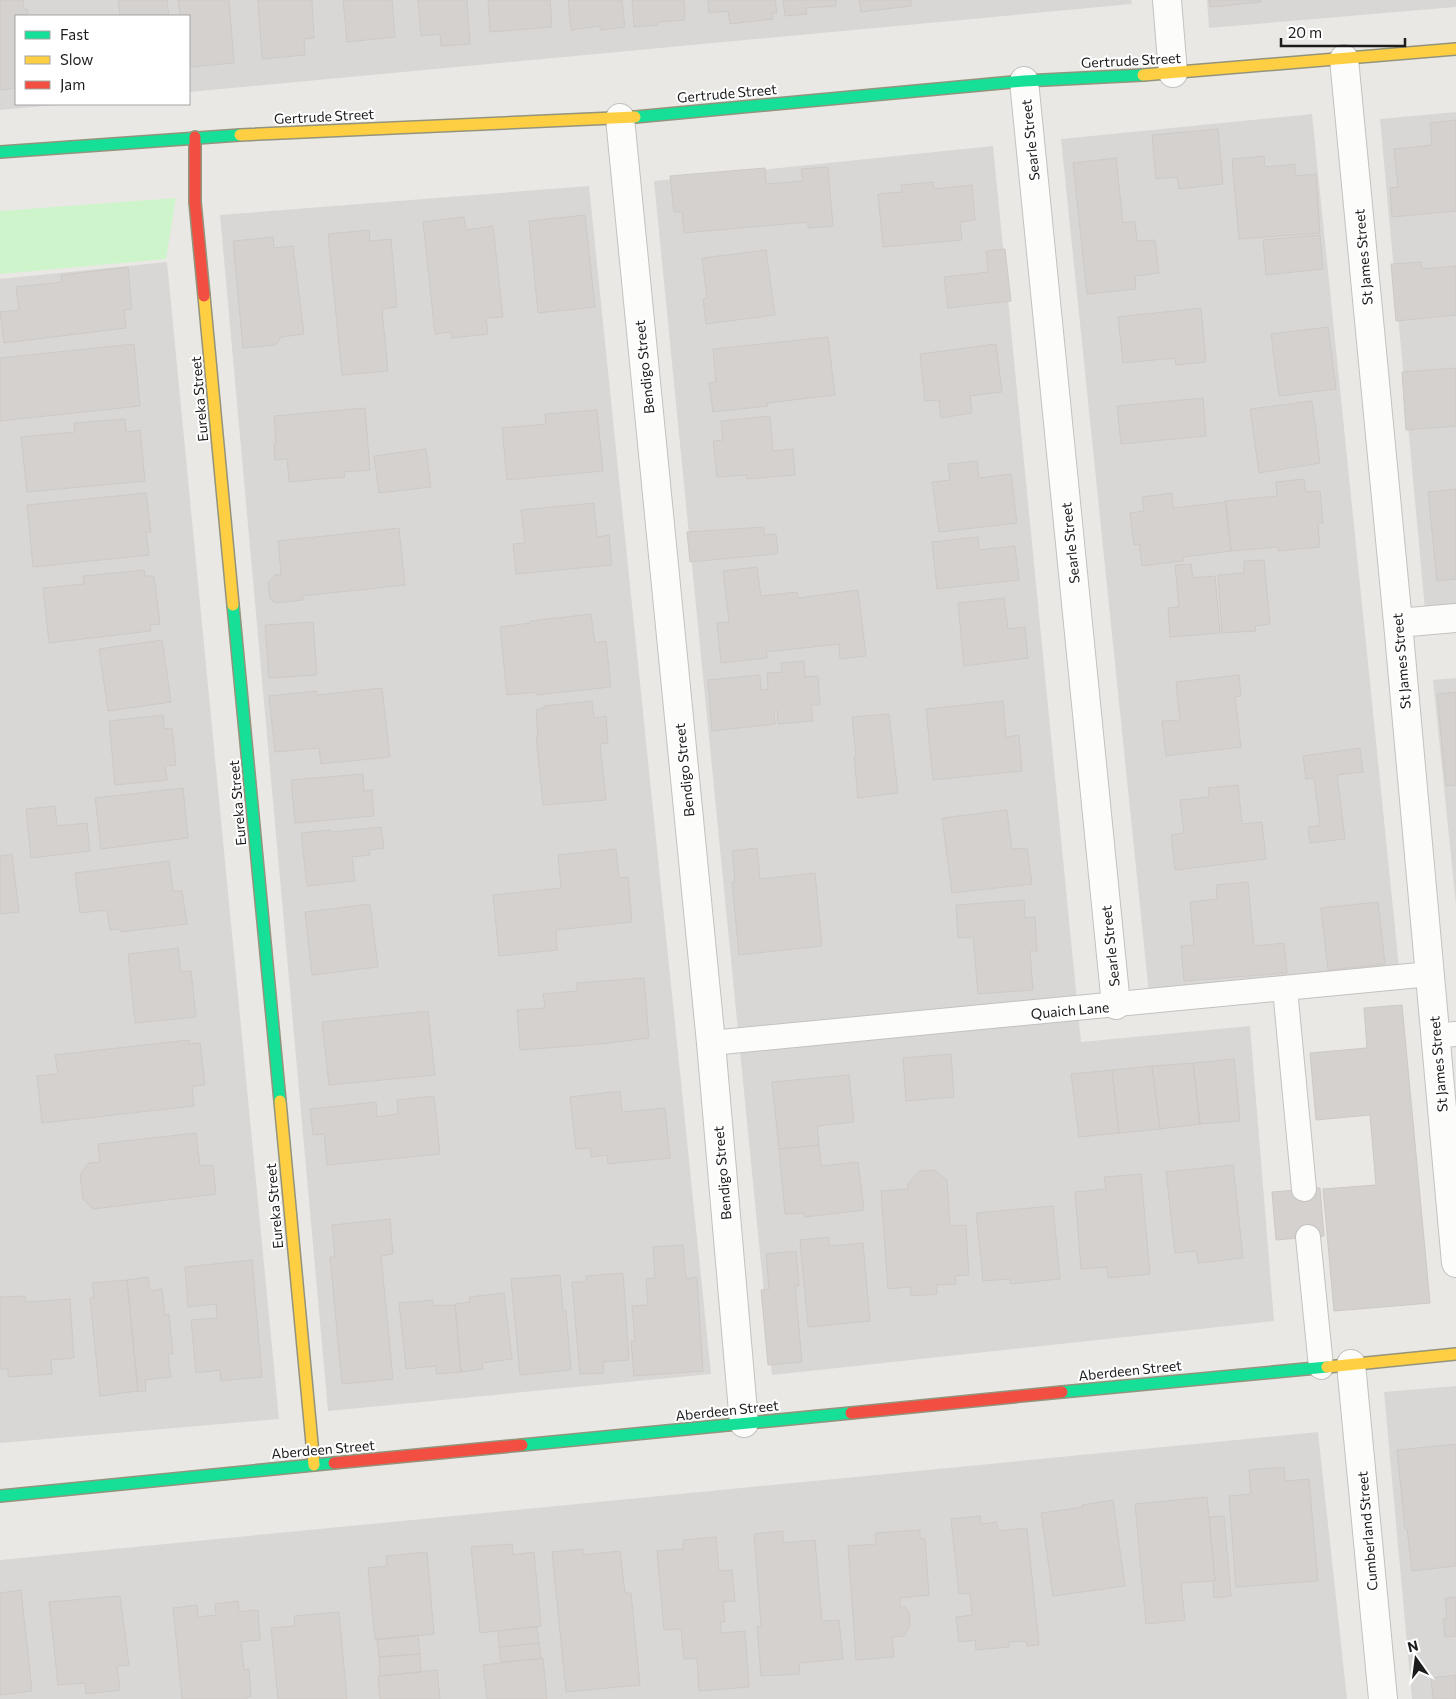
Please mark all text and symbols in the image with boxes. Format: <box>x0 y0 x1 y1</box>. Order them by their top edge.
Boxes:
legend <box>15 15 190 105</box>
scale bar <box>1281 15 1405 47</box>
text: 20 m <box>1288 23 1322 41</box>
text: Fast <box>60 25 89 43</box>
street label: Gertrude Street <box>1081 49 1182 71</box>
text: Slow <box>60 50 93 68</box>
text: Jam <box>60 75 85 93</box>
street label: Gertrude Street <box>676 80 778 106</box>
street label: Searle Street <box>1017 98 1043 182</box>
street label: Gertrude Street <box>274 105 375 127</box>
street label: St James Street <box>1350 208 1376 306</box>
street label: Bendigo Street <box>631 319 657 415</box>
street label: Eureka Street <box>187 355 211 443</box>
street label: Searle Street <box>1057 501 1083 585</box>
street label: St James Street <box>1388 612 1414 710</box>
street label: Bendigo Street <box>671 722 697 818</box>
street label: Eureka Street <box>225 759 249 847</box>
street label: Searle Street <box>1097 904 1123 988</box>
street label: Quaich Lane <box>1030 998 1110 1022</box>
street label: St James Street <box>1425 1015 1451 1113</box>
street label: Bendigo Street <box>709 1125 735 1221</box>
street label: Eureka Street <box>262 1162 286 1250</box>
street label: Aberdeen Street <box>1077 1356 1183 1384</box>
street label: Aberdeen Street <box>674 1396 780 1424</box>
street label: Aberdeen Street <box>271 1436 376 1462</box>
street label: Cumberland Street <box>1353 1470 1381 1592</box>
north arrow <box>1391 1634 1441 1684</box>
text: N <box>1406 1636 1420 1655</box>

